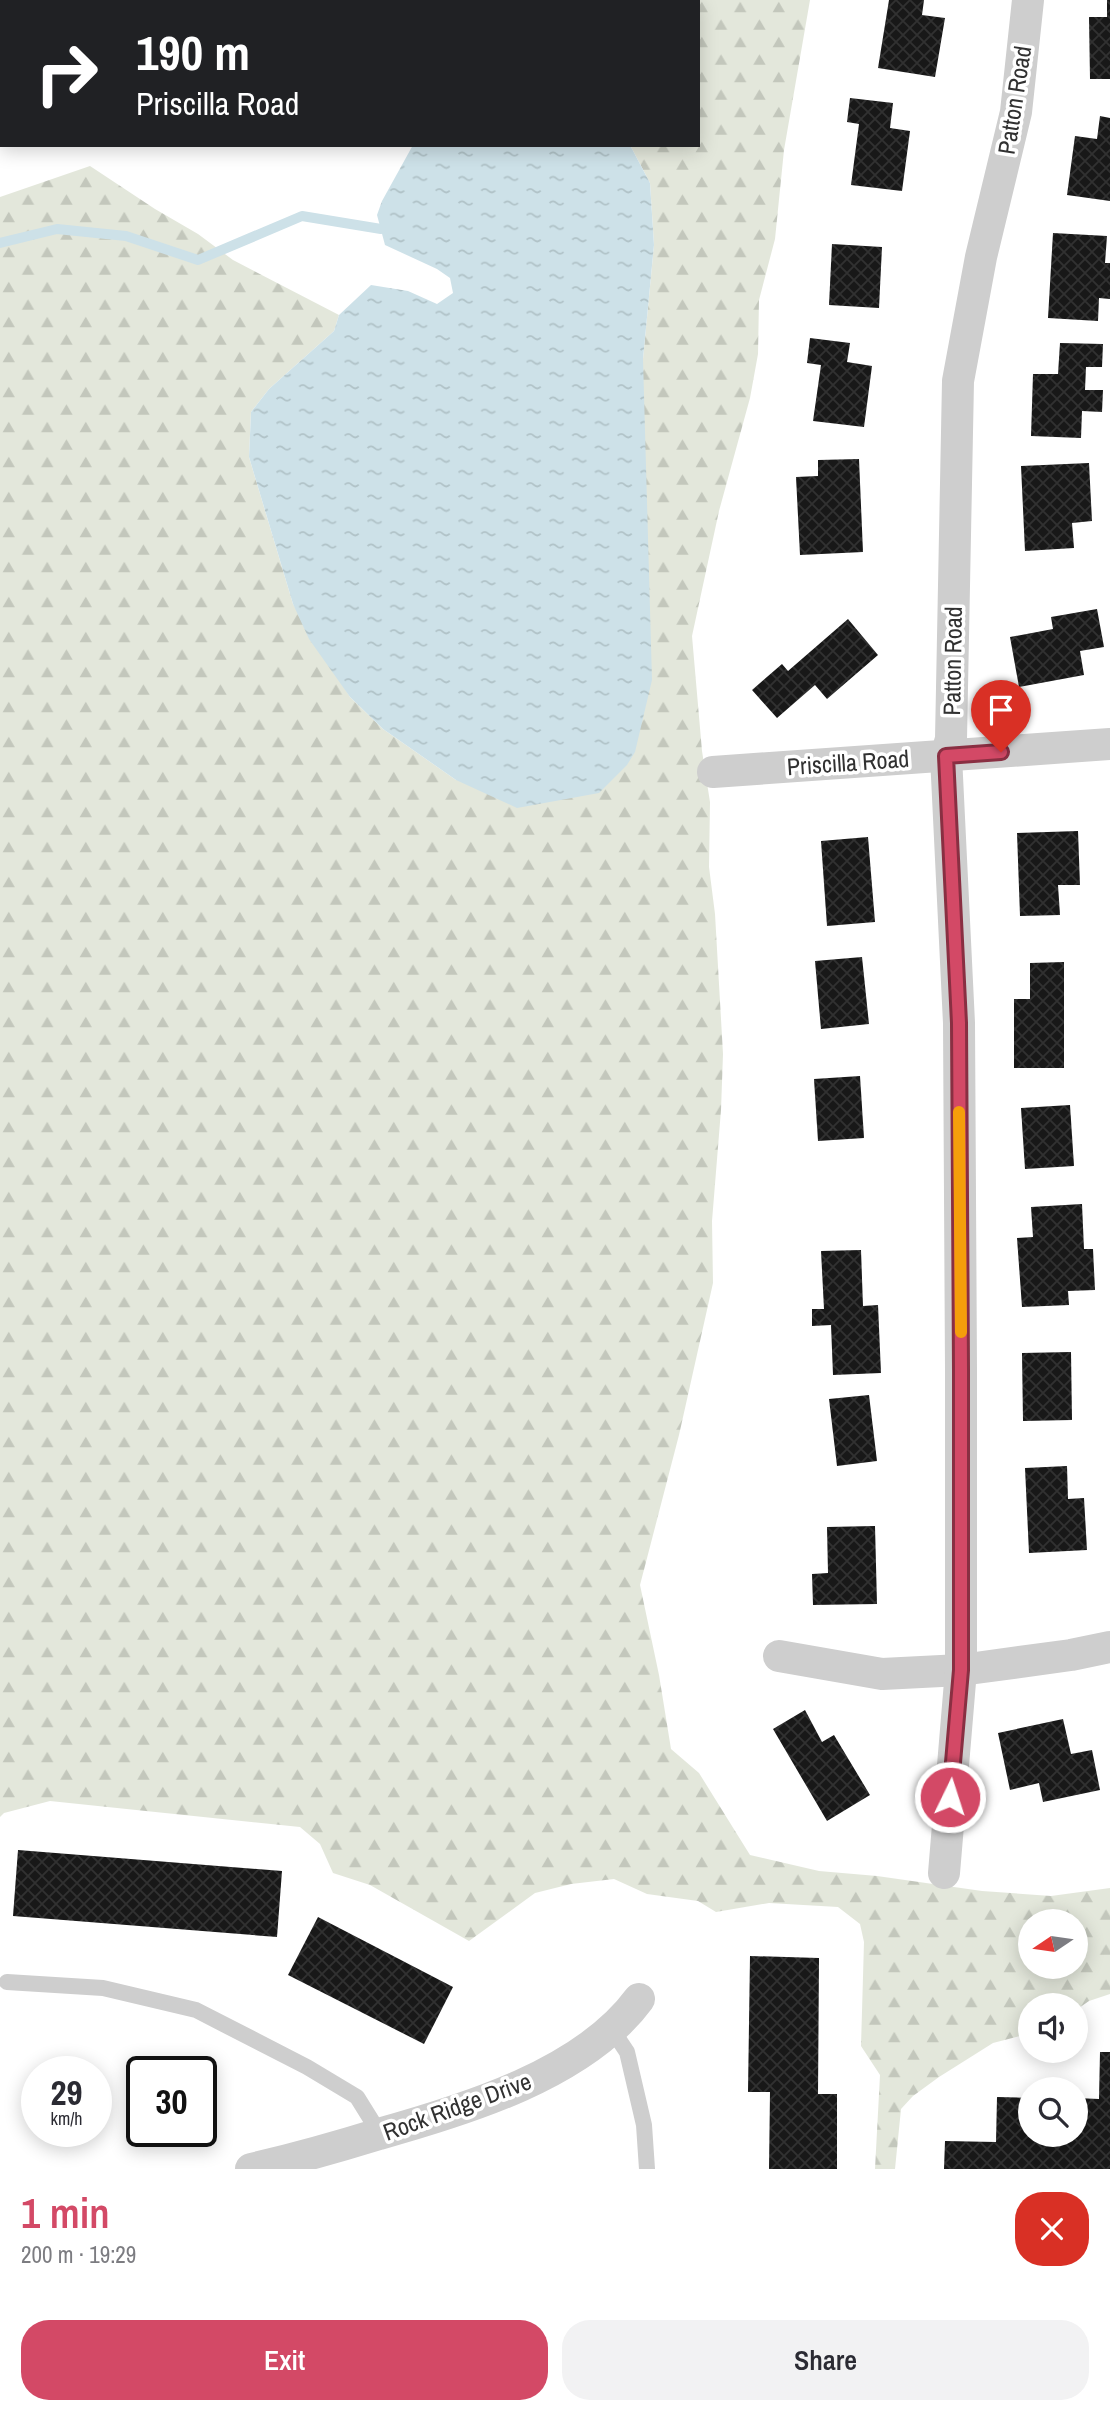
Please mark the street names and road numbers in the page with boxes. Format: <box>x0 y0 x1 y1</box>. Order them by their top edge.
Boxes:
street label: Patton Road <box>990 43 1038 157</box>
street label: Patton Road <box>935 606 969 716</box>
street label: Priscilla Road <box>786 742 910 782</box>
street label: Rock Ridge Drive <box>379 2064 535 2148</box>

